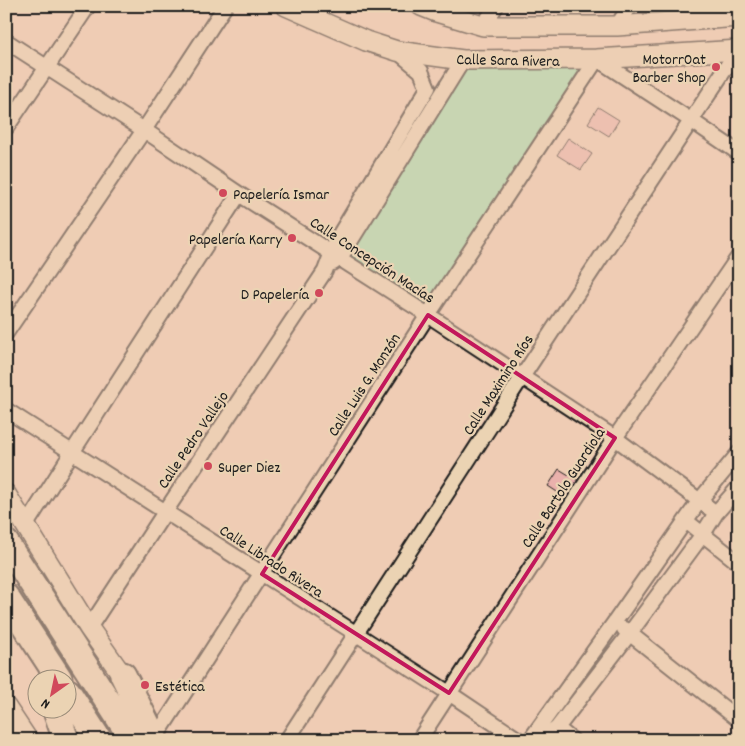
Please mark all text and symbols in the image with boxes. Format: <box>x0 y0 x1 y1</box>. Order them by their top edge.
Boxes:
street label: Calle Sara Rivera <box>456 49 560 74</box>
place label: Motorr0at Barber Shop <box>633 49 706 90</box>
marker: Motorr0at Barber Shop <box>710 61 722 73</box>
place label: Papelería Ismar <box>233 184 329 207</box>
marker: Papelería Ismar <box>217 187 229 199</box>
street label: Calle Concepción Macías <box>305 212 439 310</box>
place label: Papelería Karry <box>189 229 283 252</box>
marker: Papelería Karry <box>286 232 298 244</box>
place label: D Papelería <box>241 284 309 307</box>
marker: D Papelería <box>313 287 325 299</box>
street label: Calle Luis G. Monzón <box>323 329 407 442</box>
street label: Calle Maximino Ríos <box>458 330 541 440</box>
street label: Calle Pedro Vallejo <box>153 387 235 494</box>
street label: Calle Bartolo Guardiola <box>516 423 612 553</box>
place label: Super Diez <box>218 457 280 480</box>
marker: Super Diez <box>202 460 214 472</box>
street label: Calle Librado Rivera <box>214 520 328 605</box>
north arrow <box>28 668 78 718</box>
place label: Estética <box>155 676 205 699</box>
marker: Estética <box>139 679 151 691</box>
text: N <box>38 693 54 713</box>

